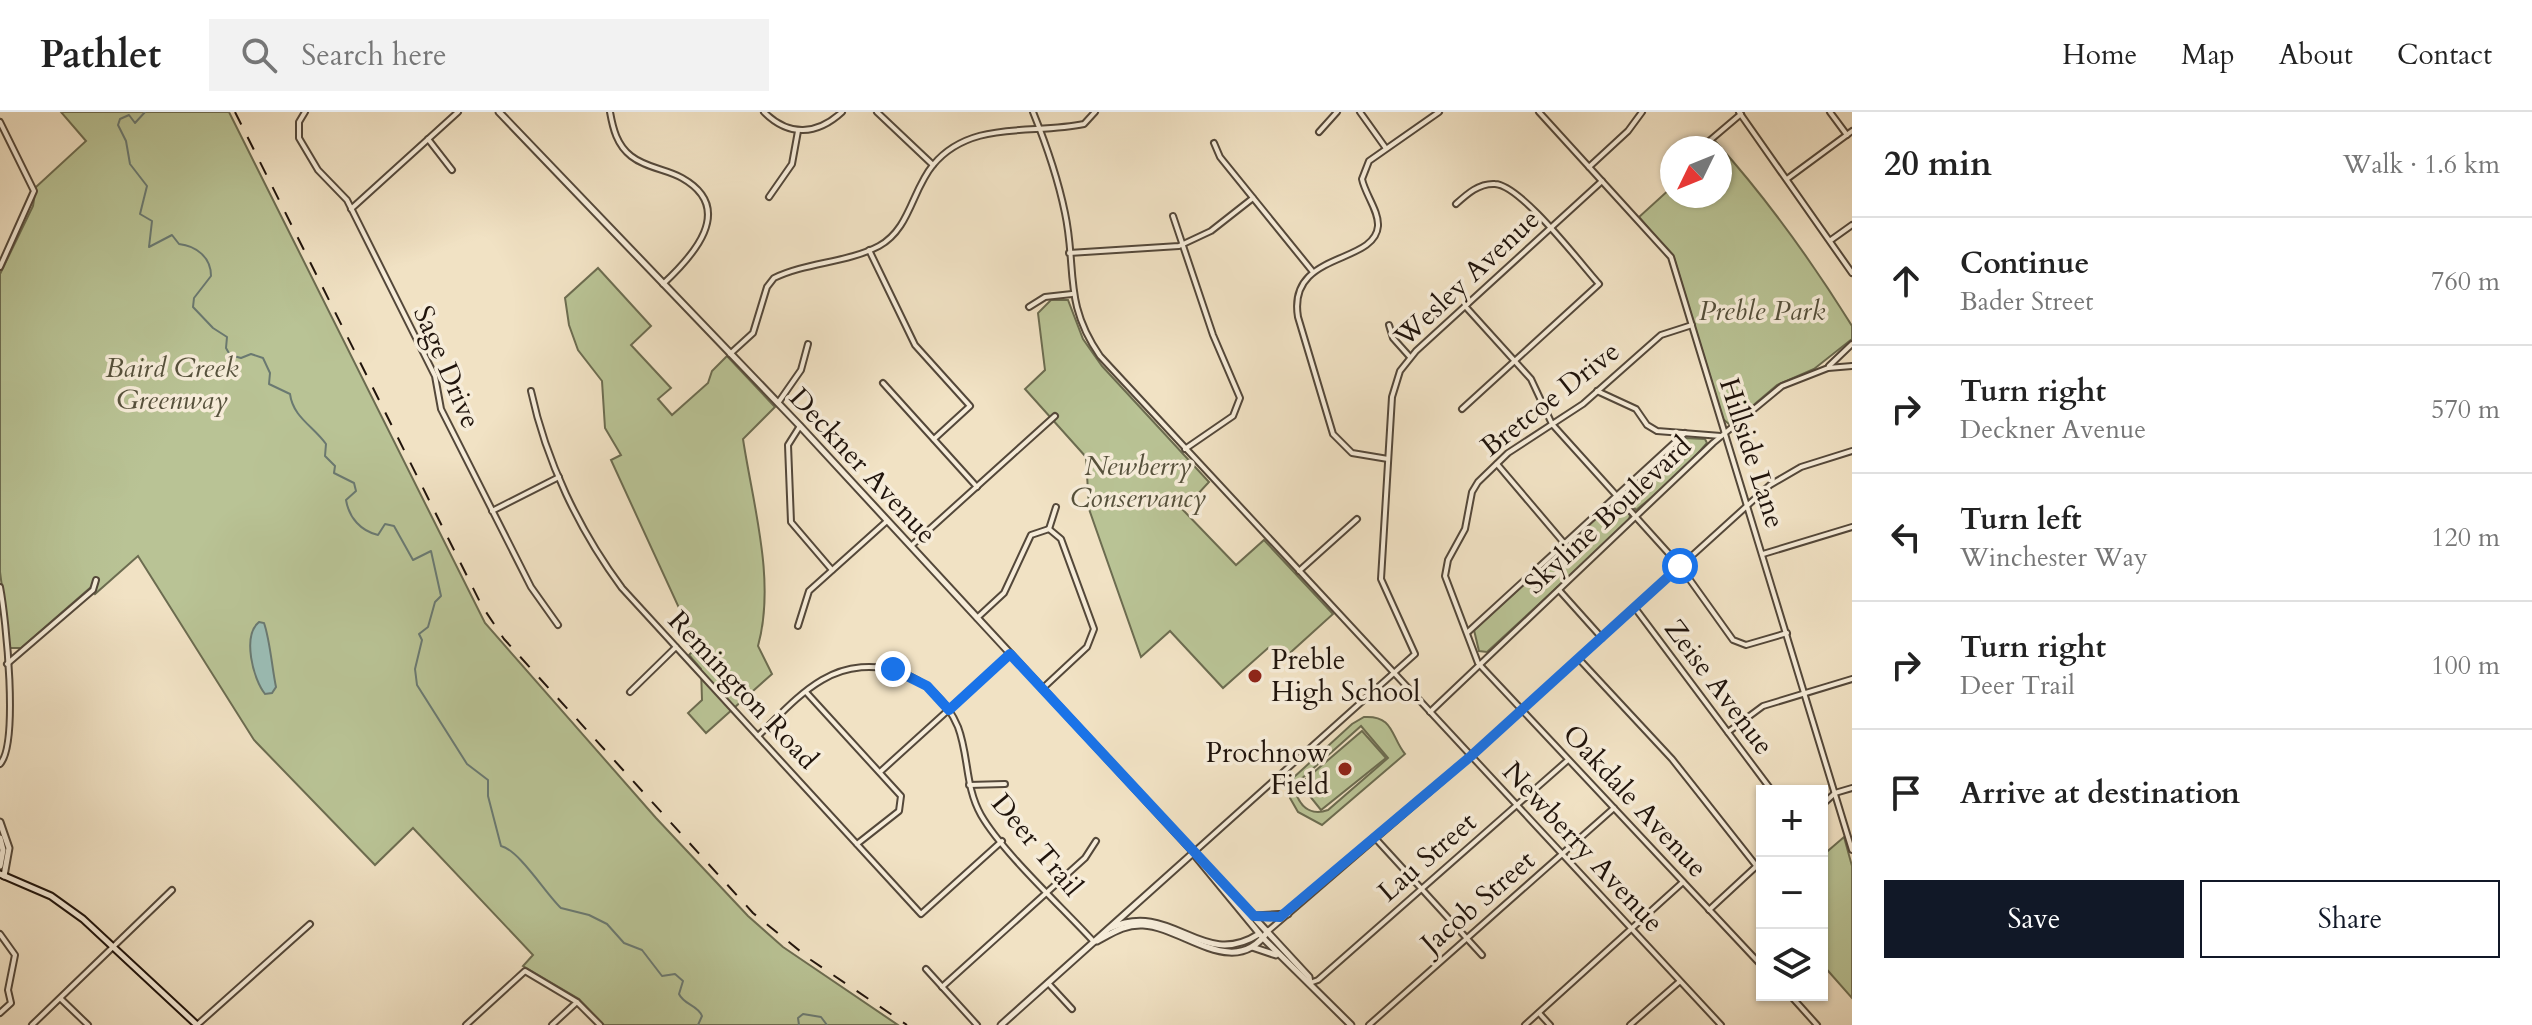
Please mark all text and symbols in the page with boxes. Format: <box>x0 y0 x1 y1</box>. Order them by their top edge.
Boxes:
search box <box>209 19 769 91</box>
text: Pathlet <box>40 29 161 81</box>
icon: search <box>237 33 281 77</box>
text: Search here <box>301 35 447 76</box>
text: Home <box>2062 36 2137 74</box>
text: Map <box>2181 36 2235 74</box>
text: About <box>2279 36 2353 74</box>
text: Contact <box>2397 36 2492 74</box>
north arrow <box>1660 136 1732 208</box>
text: 20 min <box>1884 141 1992 187</box>
text: Walk · 1.6 km <box>2343 147 2500 182</box>
street label: Wesley Avenue <box>1385 201 1548 356</box>
text: Continue <box>1960 243 2089 284</box>
icon: ahead <box>1884 259 1928 303</box>
text: 760 m <box>2431 264 2500 299</box>
text: Bader Street <box>1960 284 2094 319</box>
park label: Preble Park <box>1699 292 1825 330</box>
street label: Sage Drive <box>404 300 490 434</box>
street label: Bretcoe Drive <box>1473 333 1627 465</box>
park label: Baird Creek Greenway <box>105 349 239 419</box>
text: Turn right <box>1960 371 2106 412</box>
street label: Hillside Lane <box>1710 373 1794 533</box>
street label: Deckner Avenue <box>781 380 945 552</box>
icon: right <box>1884 387 1928 431</box>
text: 570 m <box>2431 392 2500 427</box>
text: Deckner Avenue <box>1960 412 2146 447</box>
street label: Skyline Boulevard <box>1516 427 1700 602</box>
park label: Newberry Conservancy <box>1070 447 1207 517</box>
text: Turn left <box>1960 499 2082 540</box>
icon: left <box>1884 515 1928 559</box>
text: 120 m <box>2431 520 2500 555</box>
text: Winchester Way <box>1960 540 2148 575</box>
route start <box>1662 548 1698 584</box>
street label: Remington Road <box>659 602 827 778</box>
street label: Zeise Avenue <box>1655 611 1783 763</box>
text: Turn right <box>1960 627 2106 668</box>
place label: Preble High School <box>1271 641 1420 711</box>
icon: right <box>1884 643 1928 687</box>
text: 100 m <box>2431 648 2500 683</box>
route end <box>875 651 911 687</box>
marker: Preble High School <box>1246 667 1264 685</box>
text: Deer Trail <box>1960 668 2075 703</box>
street label: Oakdale Avenue <box>1554 716 1716 886</box>
place label: Prochnow Field <box>1205 734 1330 804</box>
street label: Newberry Avenue <box>1494 753 1672 941</box>
marker: Prochnow Field <box>1336 760 1354 778</box>
icon: arrive <box>1884 771 1928 815</box>
text: Arrive at destination <box>1960 773 2240 814</box>
street label: Deer Trail <box>983 785 1091 905</box>
map controls <box>1756 785 1828 1001</box>
button: + <box>1756 785 1828 857</box>
street label: Lau Street <box>1370 803 1485 910</box>
street label: Jacob Street <box>1410 842 1543 965</box>
button: − <box>1756 857 1828 929</box>
button: Save <box>1884 880 2184 958</box>
button: Share <box>2200 880 2500 958</box>
button: layers <box>1756 929 1828 1001</box>

